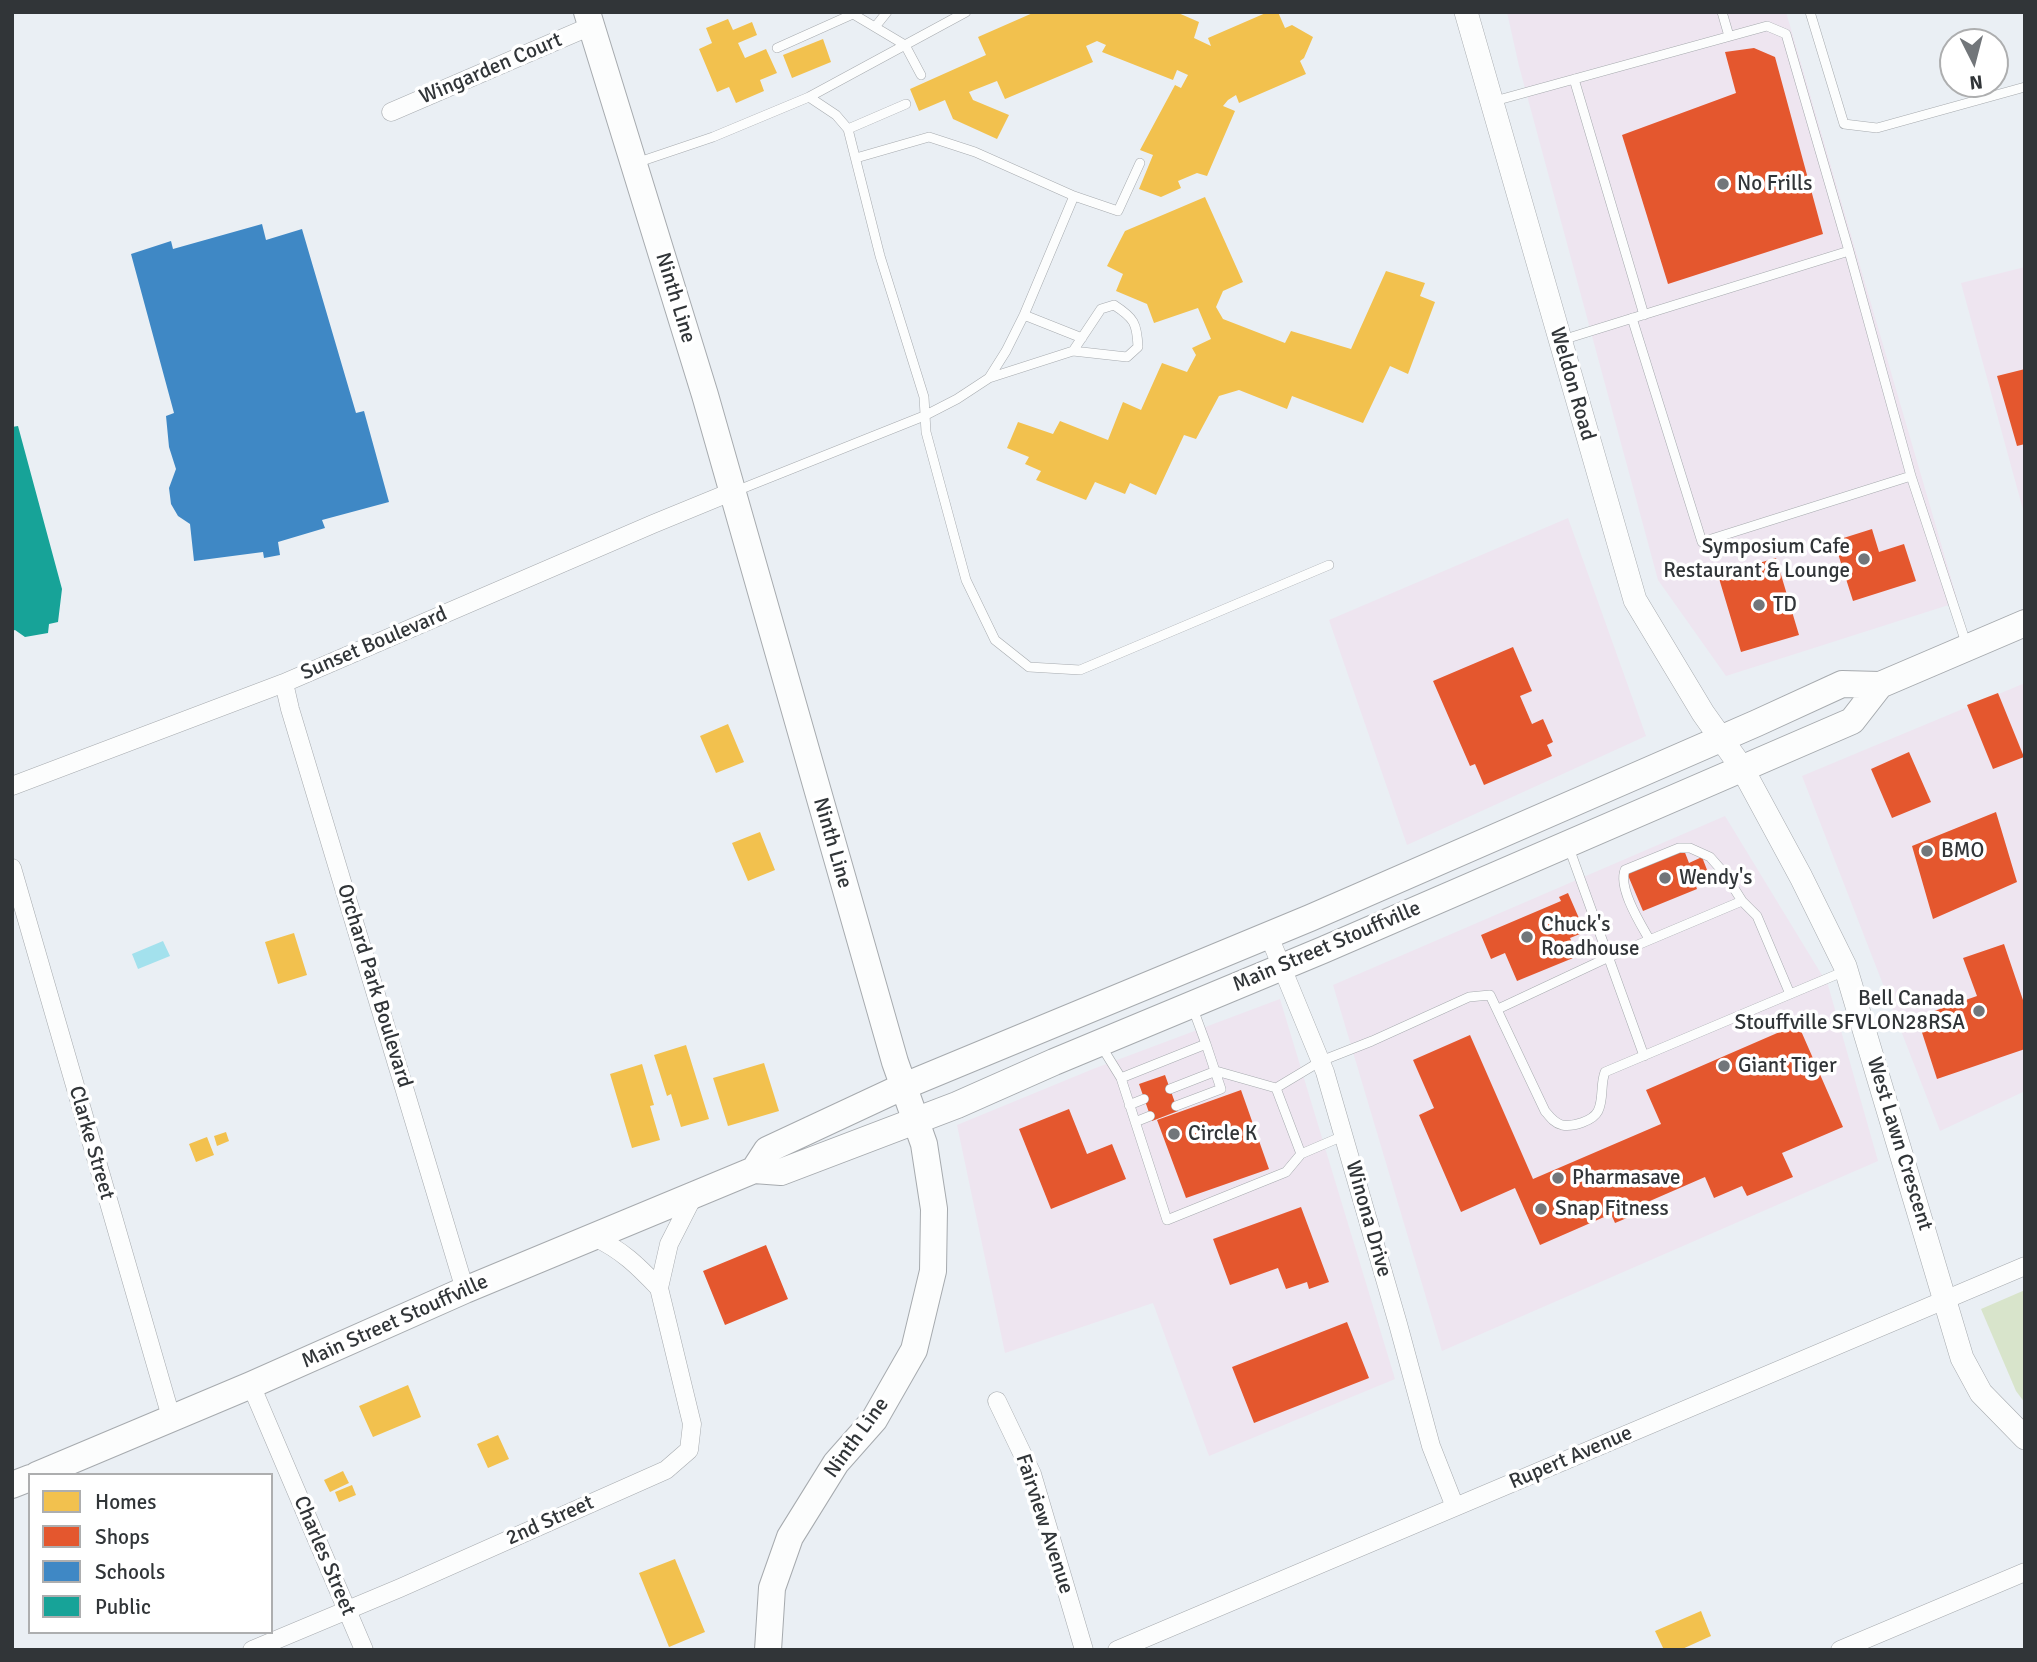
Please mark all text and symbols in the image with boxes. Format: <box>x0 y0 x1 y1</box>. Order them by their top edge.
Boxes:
street label: Wingarden Court <box>416 28 566 110</box>
north arrow <box>1939 28 2009 98</box>
text: N <box>1968 69 1984 95</box>
place label: No Frills <box>1737 171 1812 197</box>
marker: No Frills <box>1715 176 1731 192</box>
street label: Ninth Line <box>649 250 701 346</box>
street label: Weldon Road <box>1544 324 1600 444</box>
place label: Symposium Cafe Restaurant & Lounge <box>1663 534 1850 584</box>
marker: Symposium Cafe Restaurant & Lounge <box>1856 551 1872 567</box>
place label: TD <box>1773 592 1797 618</box>
marker: TD <box>1751 597 1767 613</box>
street label: Sunset Boulevard <box>297 602 451 686</box>
street label: Ninth Line <box>807 795 857 891</box>
place label: BMO <box>1941 838 1984 864</box>
marker: BMO <box>1919 843 1935 859</box>
place label: Wendy's <box>1679 865 1752 891</box>
marker: Wendy's <box>1657 870 1673 886</box>
street label: Orchard Park Boulevard <box>331 881 417 1091</box>
street label: Main Street Stouffville <box>1229 896 1425 998</box>
place label: Chuck's Roadhouse <box>1541 912 1639 962</box>
marker: Chuck's Roadhouse <box>1519 929 1535 945</box>
place label: Bell Canada Stouffville SFVLON28RSA <box>1735 986 1965 1036</box>
marker: Bell Canada Stouffville SFVLON28RSA <box>1971 1003 1987 1019</box>
place label: Giant Tiger <box>1738 1053 1837 1079</box>
street label: West Lawn Crescent <box>1861 1054 1937 1234</box>
marker: Giant Tiger <box>1716 1058 1732 1074</box>
street label: Clarke Street <box>63 1083 119 1203</box>
place label: Circle K <box>1188 1121 1257 1147</box>
marker: Circle K <box>1166 1126 1182 1142</box>
street label: Winona Drive <box>1339 1158 1397 1280</box>
place label: Pharmasave <box>1572 1165 1680 1191</box>
marker: Pharmasave <box>1550 1170 1566 1186</box>
place label: Snap Fitness <box>1555 1196 1669 1222</box>
marker: Snap Fitness <box>1533 1201 1549 1217</box>
street label: Main Street Stouffville <box>298 1269 492 1375</box>
street label: Ninth Line <box>819 1393 895 1483</box>
street label: Rupert Avenue <box>1506 1421 1636 1495</box>
street label: Fairview Avenue <box>1010 1451 1078 1597</box>
legend <box>28 1473 273 1634</box>
text: Homes <box>95 1489 157 1515</box>
street label: 2nd Street <box>502 1491 598 1551</box>
street label: Charles Street <box>287 1492 361 1620</box>
text: Shops <box>95 1524 149 1550</box>
text: Schools <box>95 1559 165 1585</box>
text: Public <box>95 1594 151 1620</box>

